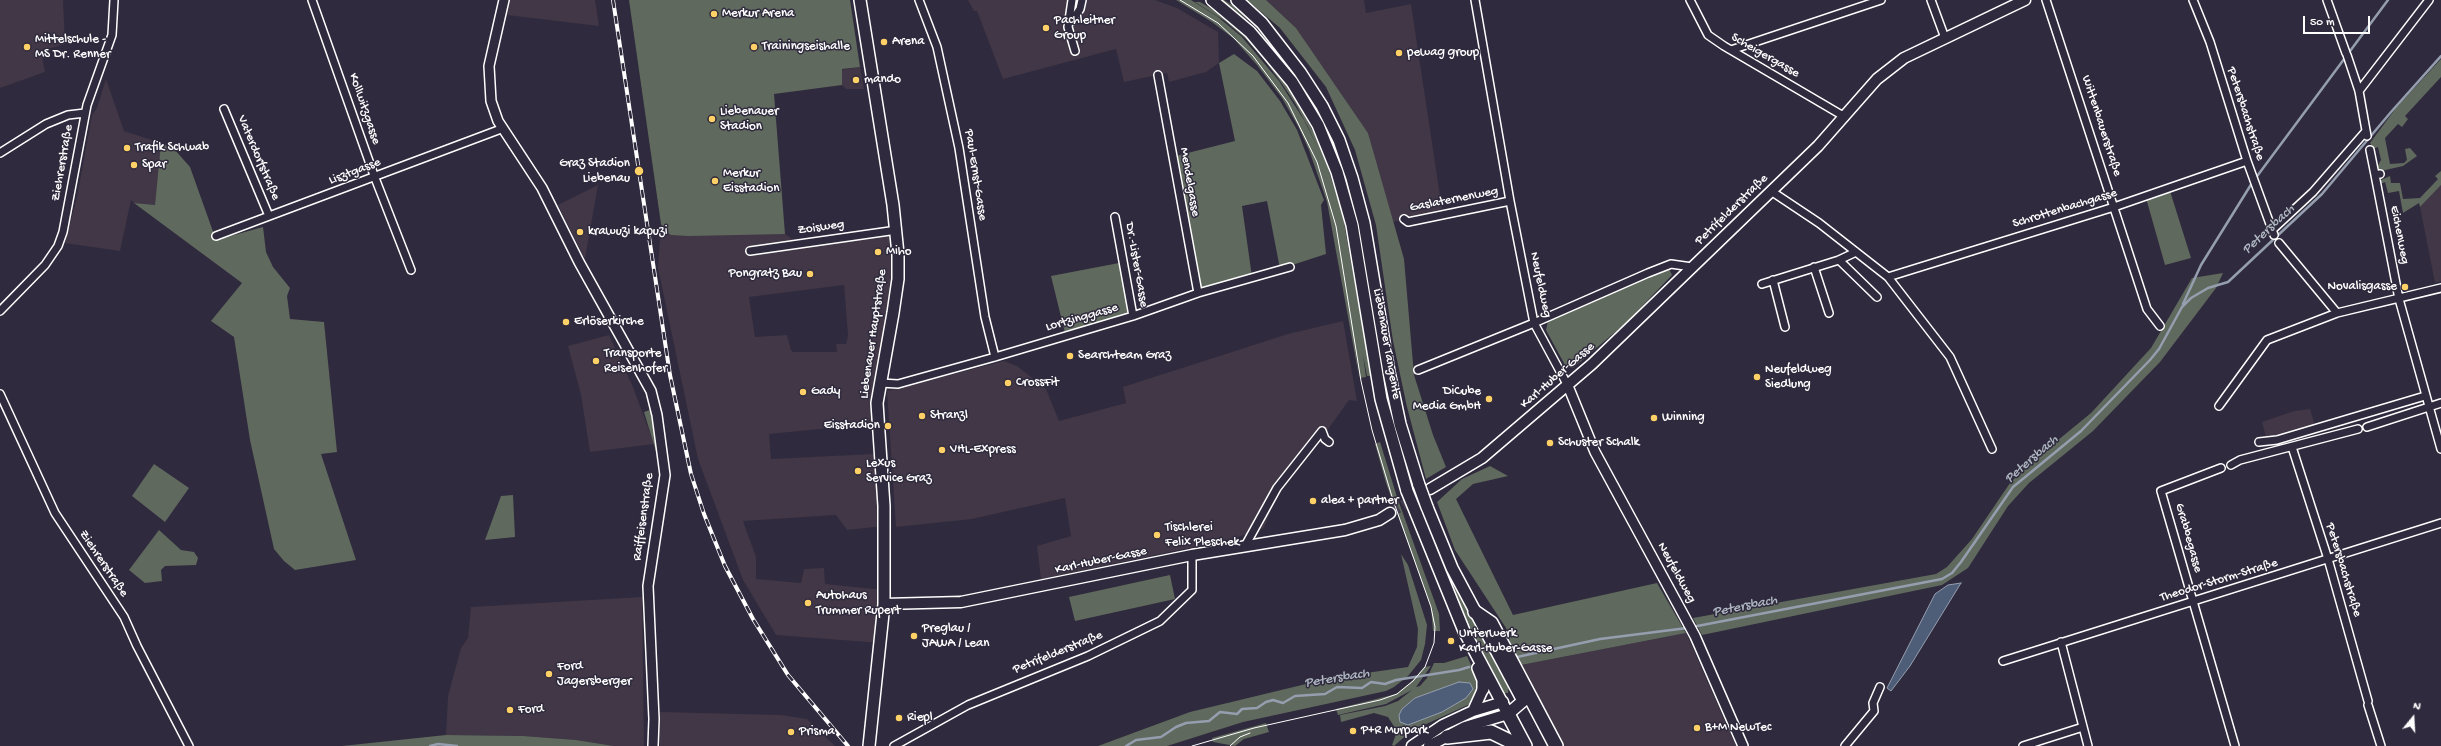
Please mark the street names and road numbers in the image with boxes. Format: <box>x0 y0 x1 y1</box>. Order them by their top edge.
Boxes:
street label: Scheigergasse <box>1728 30 1802 82</box>
street label: Petersbachstraße <box>2223 65 2267 163</box>
street label: Kollwitzgasse <box>345 71 383 147</box>
street label: Wittenbauerstraße <box>2077 73 2125 179</box>
street label: Vaterdorfstraße <box>233 113 283 203</box>
street label: Ziehrerstraße <box>49 124 77 202</box>
street label: Paul-Ernst-Gasse <box>960 128 990 222</box>
street label: Mendelgasse <box>1175 146 1203 218</box>
street label: Lisztgasse <box>327 155 383 189</box>
street label: Petrifelderstraße <box>1692 171 1772 249</box>
street label: Gaslaternenweg <box>1408 184 1500 216</box>
street label: Schrottenbachgasse <box>2011 186 2119 232</box>
street label: Eichenweg <box>2386 204 2412 266</box>
street label: Zoisweg <box>797 217 845 239</box>
street label: Dr.-Lister-Gasse <box>1121 221 1151 309</box>
street label: Neufeldweg <box>1525 251 1555 319</box>
street label: Liebenauer Hauptstraße <box>857 268 891 400</box>
street label: Liebenauer Tangente <box>1369 287 1403 401</box>
street label: Lortzinggasse <box>1044 300 1120 336</box>
street label: Karl-Huber-Gasse <box>1518 339 1598 413</box>
street label: Raiffeisenstraße <box>630 472 658 562</box>
street label: Grabbegasse <box>2171 502 2205 574</box>
street label: Petersbachstraße <box>2321 521 2365 619</box>
street label: Ziehrerstraße <box>75 528 131 600</box>
street label: Neufeldweg <box>1653 540 1699 606</box>
street label: Karl-Huber-Gasse <box>1054 544 1148 578</box>
street label: Theodor-Storm-Straße <box>2158 556 2280 606</box>
street label: Petrifelderstraße <box>1011 628 1105 678</box>

